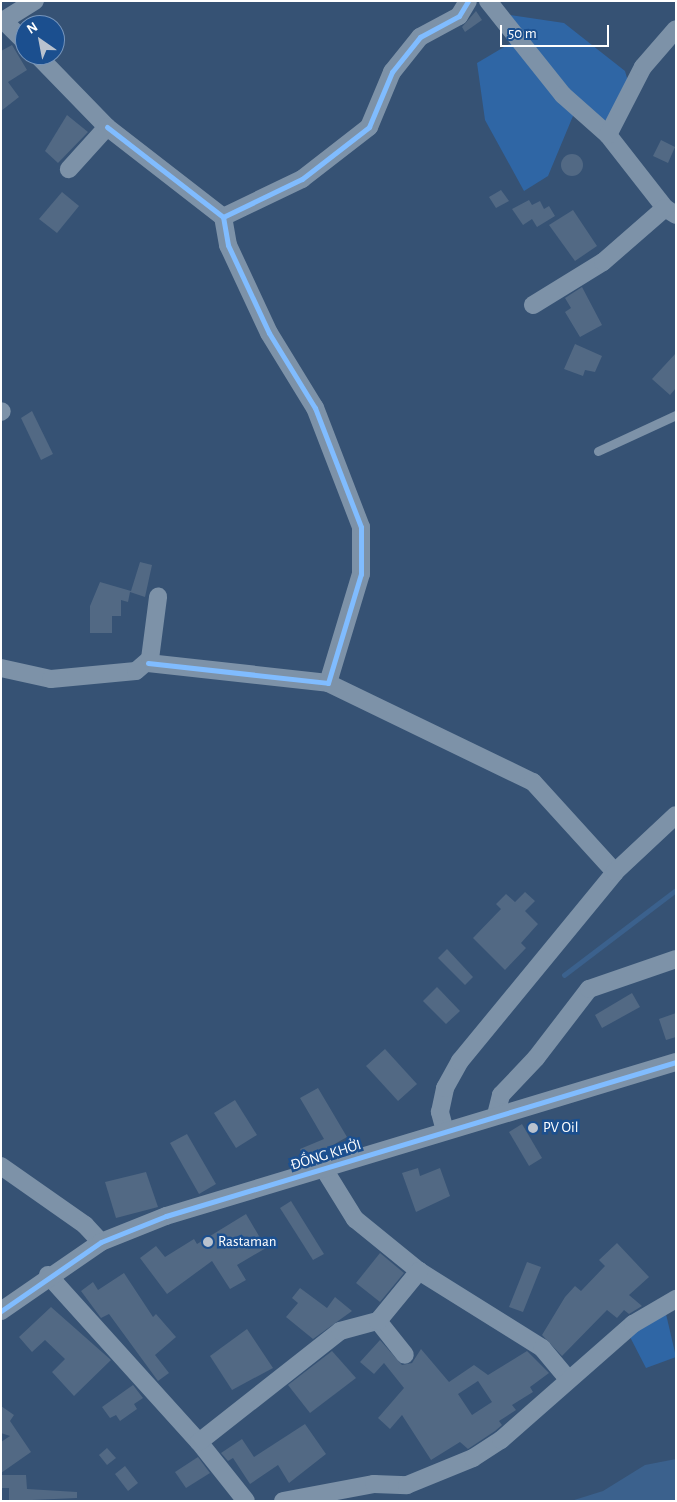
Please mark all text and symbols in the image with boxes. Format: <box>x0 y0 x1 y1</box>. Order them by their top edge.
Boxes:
north arrow <box>15 15 65 65</box>
scale bar <box>502 15 611 47</box>
text: N <box>24 20 40 37</box>
text: 50 m <box>508 26 537 41</box>
place label: PV Oil <box>543 1119 578 1137</box>
marker: PV Oil <box>527 1122 539 1134</box>
street label: ĐỒNG KHỞI <box>288 1136 364 1174</box>
place label: Rastaman <box>218 1233 277 1251</box>
marker: Rastaman <box>202 1236 214 1248</box>

